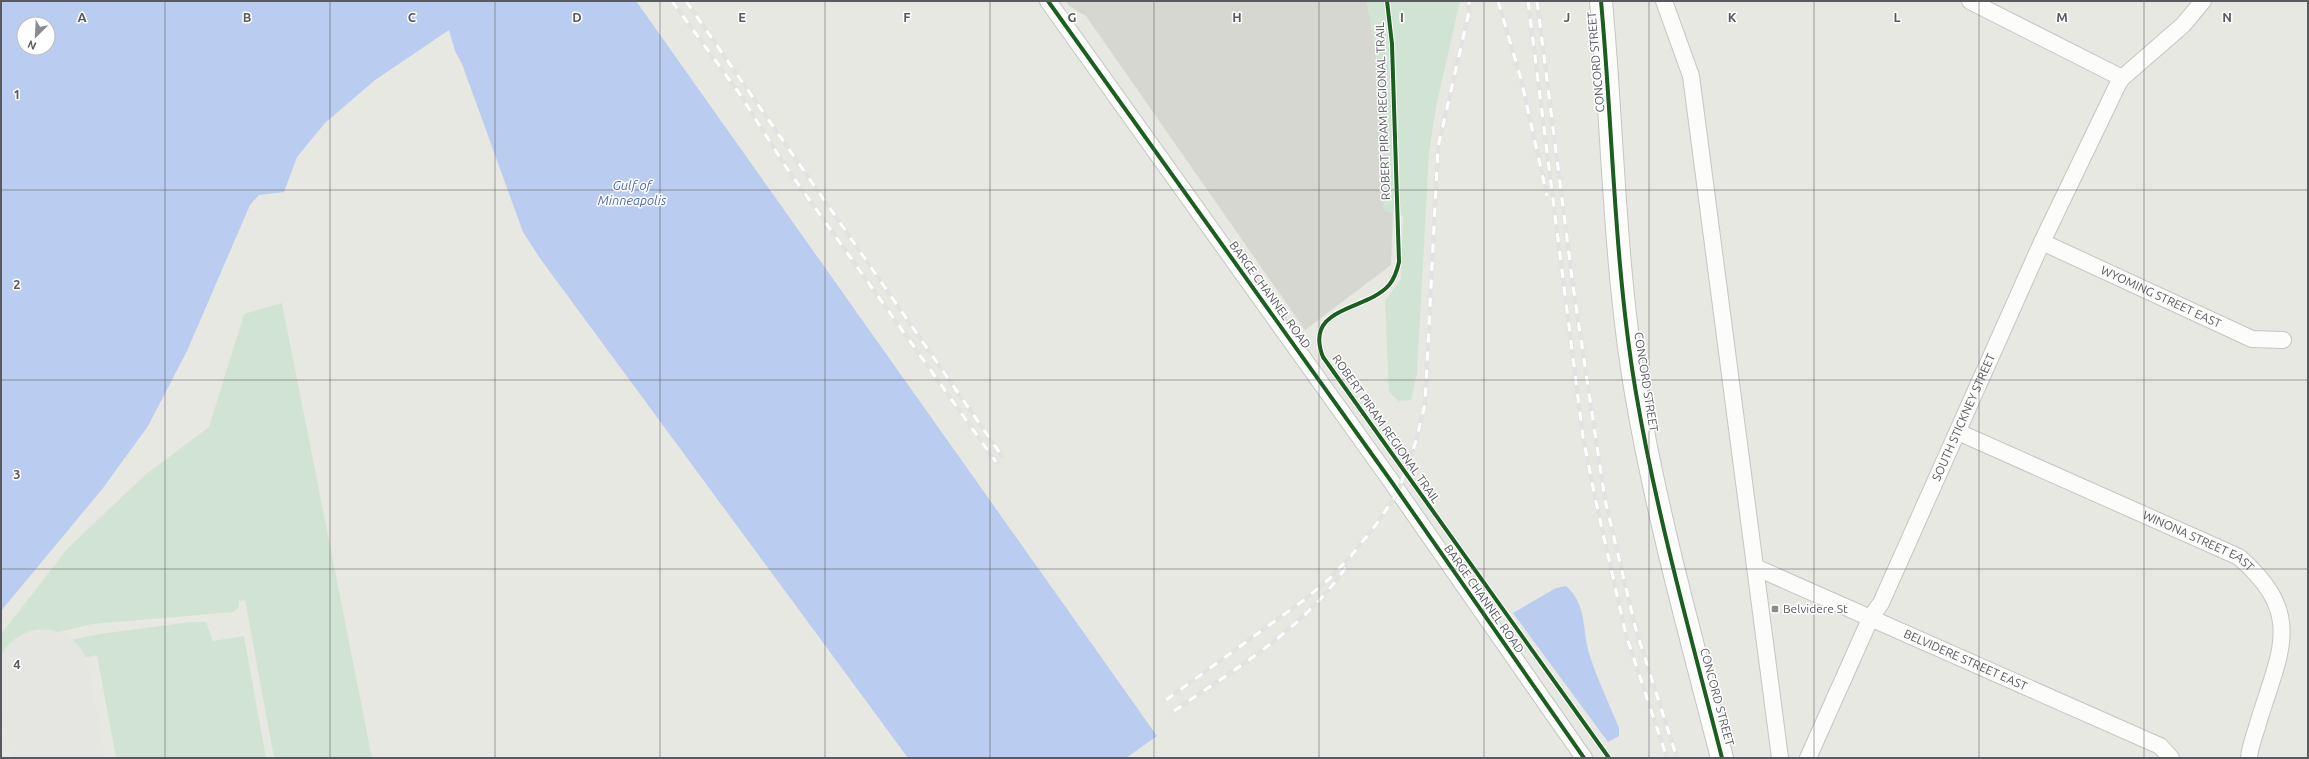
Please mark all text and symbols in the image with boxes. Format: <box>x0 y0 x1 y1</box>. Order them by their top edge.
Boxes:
text: A <box>77 10 87 24</box>
text: B <box>243 10 252 24</box>
text: C <box>408 10 417 24</box>
text: D <box>572 10 582 24</box>
text: E <box>738 10 746 24</box>
text: F <box>903 10 911 24</box>
text: G <box>1068 10 1077 24</box>
text: H <box>1232 10 1242 24</box>
text: I <box>1400 10 1404 24</box>
text: J <box>1564 10 1570 24</box>
text: K <box>1728 10 1737 24</box>
text: L <box>1893 10 1901 24</box>
text: M <box>2056 10 2068 24</box>
text: N <box>2222 10 2232 24</box>
street label: CONCORD STREET <box>1585 11 1606 113</box>
north arrow <box>16 16 56 56</box>
street label: ROBERT PIRAM REGIONAL TRAIL <box>1373 22 1392 200</box>
text: N <box>26 38 38 52</box>
text: 1 <box>13 87 21 101</box>
water label: Gulf of Minneapolis <box>598 178 667 207</box>
street label: BARGE CHANNEL ROAD <box>1227 239 1314 351</box>
street label: WYOMING STREET EAST <box>2099 263 2224 330</box>
text: 2 <box>13 277 21 291</box>
street label: CONCORD STREET <box>1632 331 1661 433</box>
street label: SOUTH STICKNEY STREET <box>1929 351 1998 483</box>
street label: ROBERT PIRAM REGIONAL TRAIL <box>1330 352 1443 505</box>
text: 3 <box>13 467 21 481</box>
street label: WINONA STREET EAST <box>2141 508 2257 574</box>
street label: BARGE CHANNEL ROAD <box>1442 542 1527 655</box>
place label: Belvidere St <box>1783 602 1848 615</box>
marker: Belvidere St <box>1770 604 1780 614</box>
street label: BELVIDERE STREET EAST <box>1902 627 2030 693</box>
street label: CONCORD STREET <box>1698 646 1737 748</box>
text: 4 <box>13 657 21 671</box>

